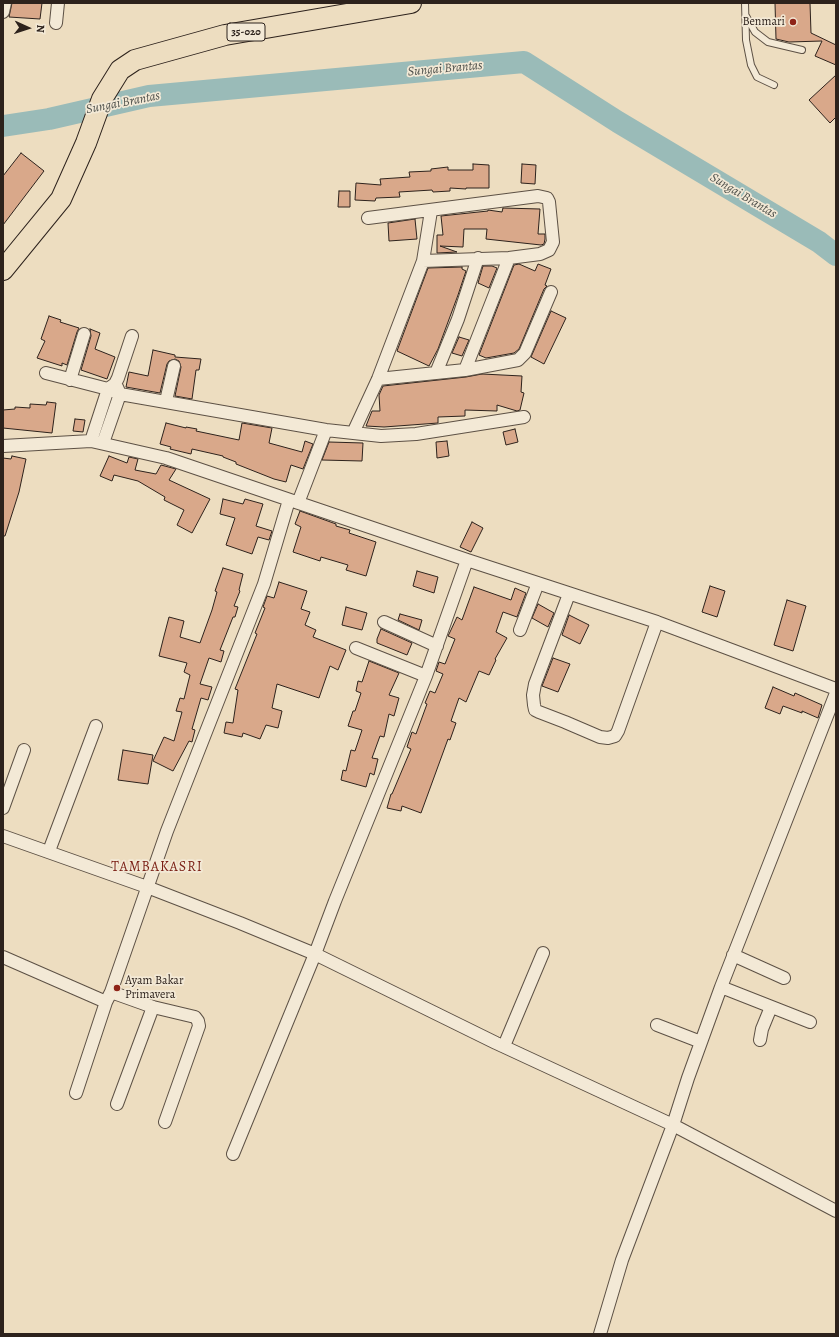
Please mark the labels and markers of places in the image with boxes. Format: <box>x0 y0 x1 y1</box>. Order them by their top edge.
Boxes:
place label: Benmari <box>742 15 785 29</box>
marker: Benmari <box>788 17 798 27</box>
place label: Ayam Bakar Primavera <box>125 974 184 1002</box>
marker: Ayam Bakar Primavera <box>112 983 122 993</box>

